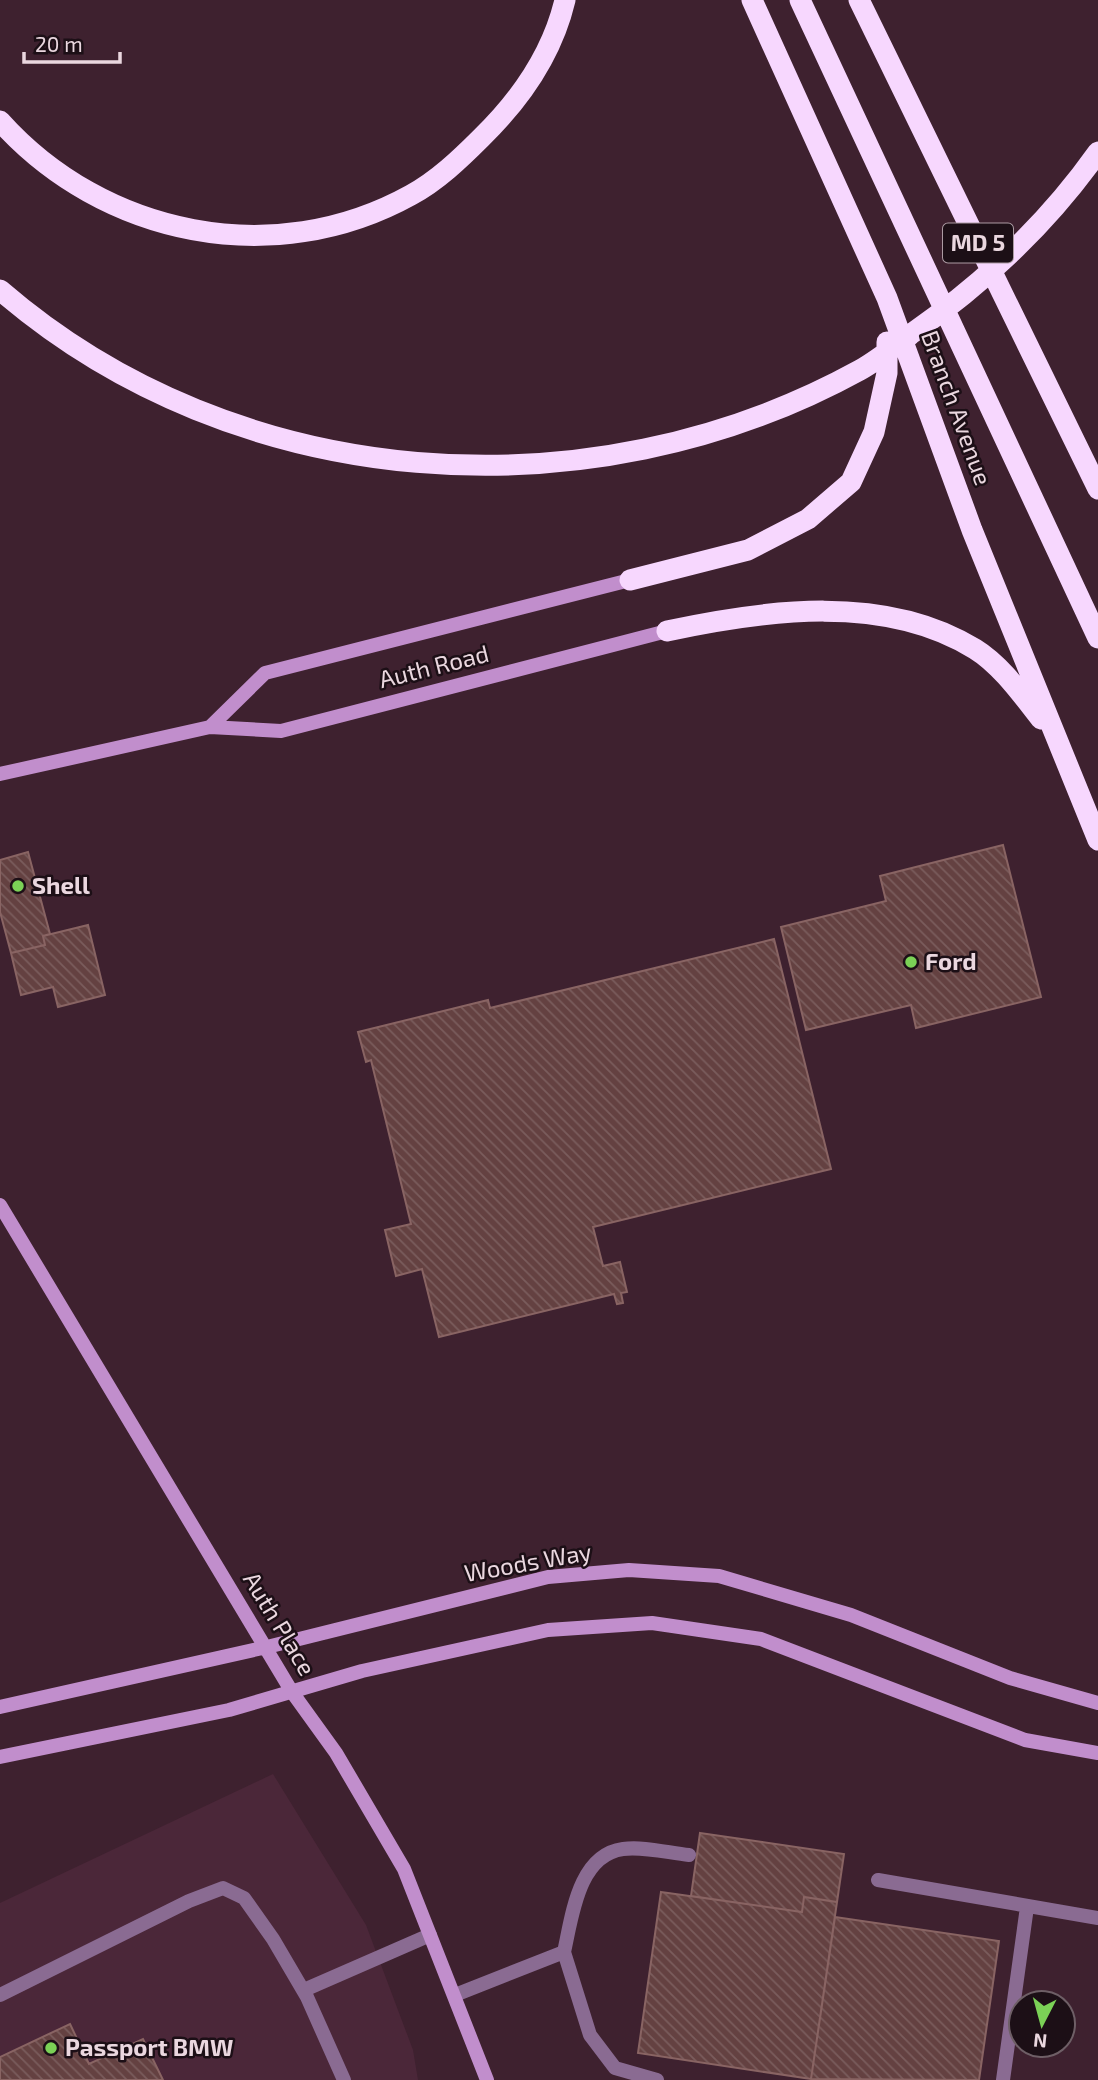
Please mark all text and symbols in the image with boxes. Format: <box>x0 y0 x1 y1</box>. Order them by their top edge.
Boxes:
scale bar <box>24 21 121 65</box>
text: 20 m <box>35 31 83 56</box>
road number: MD 5 <box>943 224 1013 262</box>
street label: Branch Avenue <box>916 326 999 489</box>
street label: Auth Road <box>376 638 492 693</box>
place label: Shell <box>32 870 90 899</box>
marker: Shell <box>10 878 26 894</box>
place label: Ford <box>925 946 977 975</box>
marker: Ford <box>903 954 919 970</box>
street label: Woods Way <box>462 1536 594 1587</box>
street label: Auth Place <box>238 1566 323 1680</box>
north arrow <box>1007 1989 1077 2059</box>
text: N <box>1032 2029 1048 2054</box>
place label: Passport BMW <box>65 2032 233 2061</box>
marker: Passport BMW <box>43 2040 59 2056</box>

